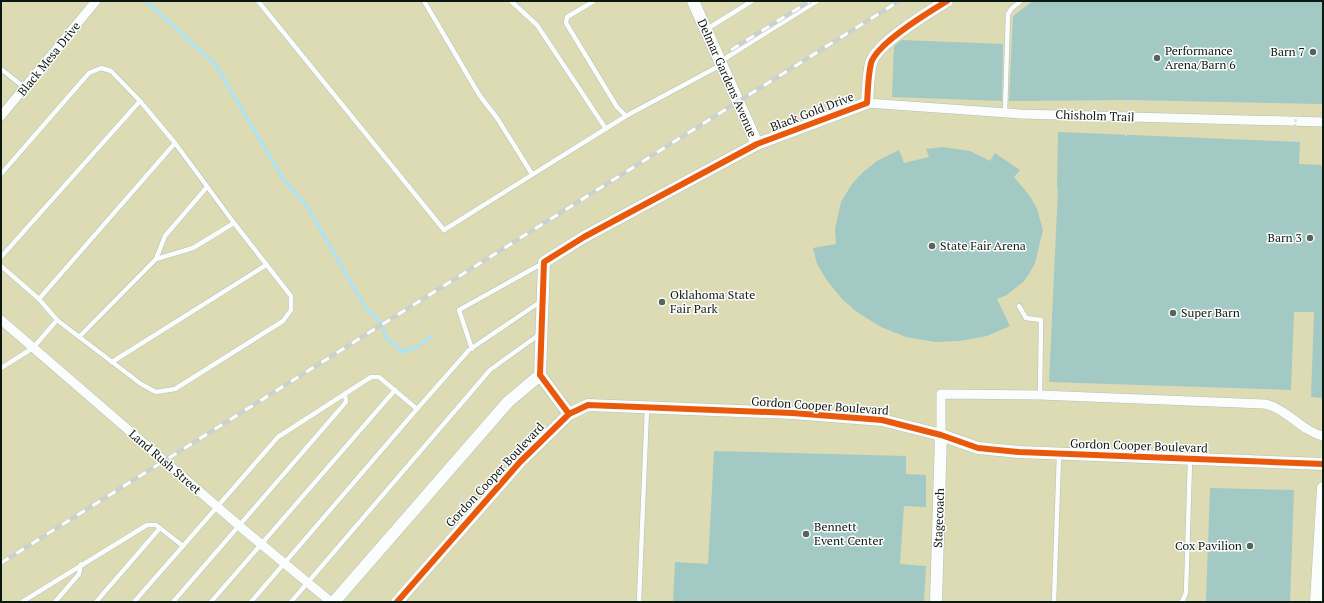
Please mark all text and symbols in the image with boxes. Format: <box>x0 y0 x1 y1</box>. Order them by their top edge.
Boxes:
street label: Delmar Gardens Avenue <box>695 16 760 139</box>
street label: Black Mesa Drive <box>14 19 83 99</box>
place label: Performance Arena/Barn 6 <box>1165 43 1236 72</box>
place label: Barn 7 <box>1271 44 1305 59</box>
marker: Barn 7 <box>1308 47 1318 57</box>
marker: Performance Arena/Barn 6 <box>1152 53 1162 63</box>
street label: Black Gold Drive <box>768 89 856 134</box>
street label: Chisholm Trail <box>1055 107 1135 124</box>
place label: Barn 3 <box>1268 230 1302 245</box>
marker: Barn 3 <box>1305 233 1315 243</box>
place label: State Fair Arena <box>940 238 1026 253</box>
marker: State Fair Arena <box>927 241 937 251</box>
place label: Oklahoma State Fair Park <box>670 287 755 316</box>
marker: Oklahoma State Fair Park <box>657 297 667 307</box>
place label: Super Barn <box>1181 305 1240 320</box>
marker: Super Barn <box>1168 308 1178 318</box>
street label: Gordon Cooper Boulevard <box>751 393 890 418</box>
street label: Gordon Cooper Boulevard <box>442 419 547 530</box>
street label: Land Rush Street <box>126 426 205 498</box>
street label: Gordon Cooper Boulevard <box>1070 436 1208 455</box>
street label: Stagecoach <box>930 488 947 548</box>
place label: Bennett Event Center <box>814 519 883 548</box>
marker: Bennett Event Center <box>801 529 811 539</box>
place label: Cox Pavilion <box>1175 538 1242 553</box>
marker: Cox Pavilion <box>1245 541 1255 551</box>

